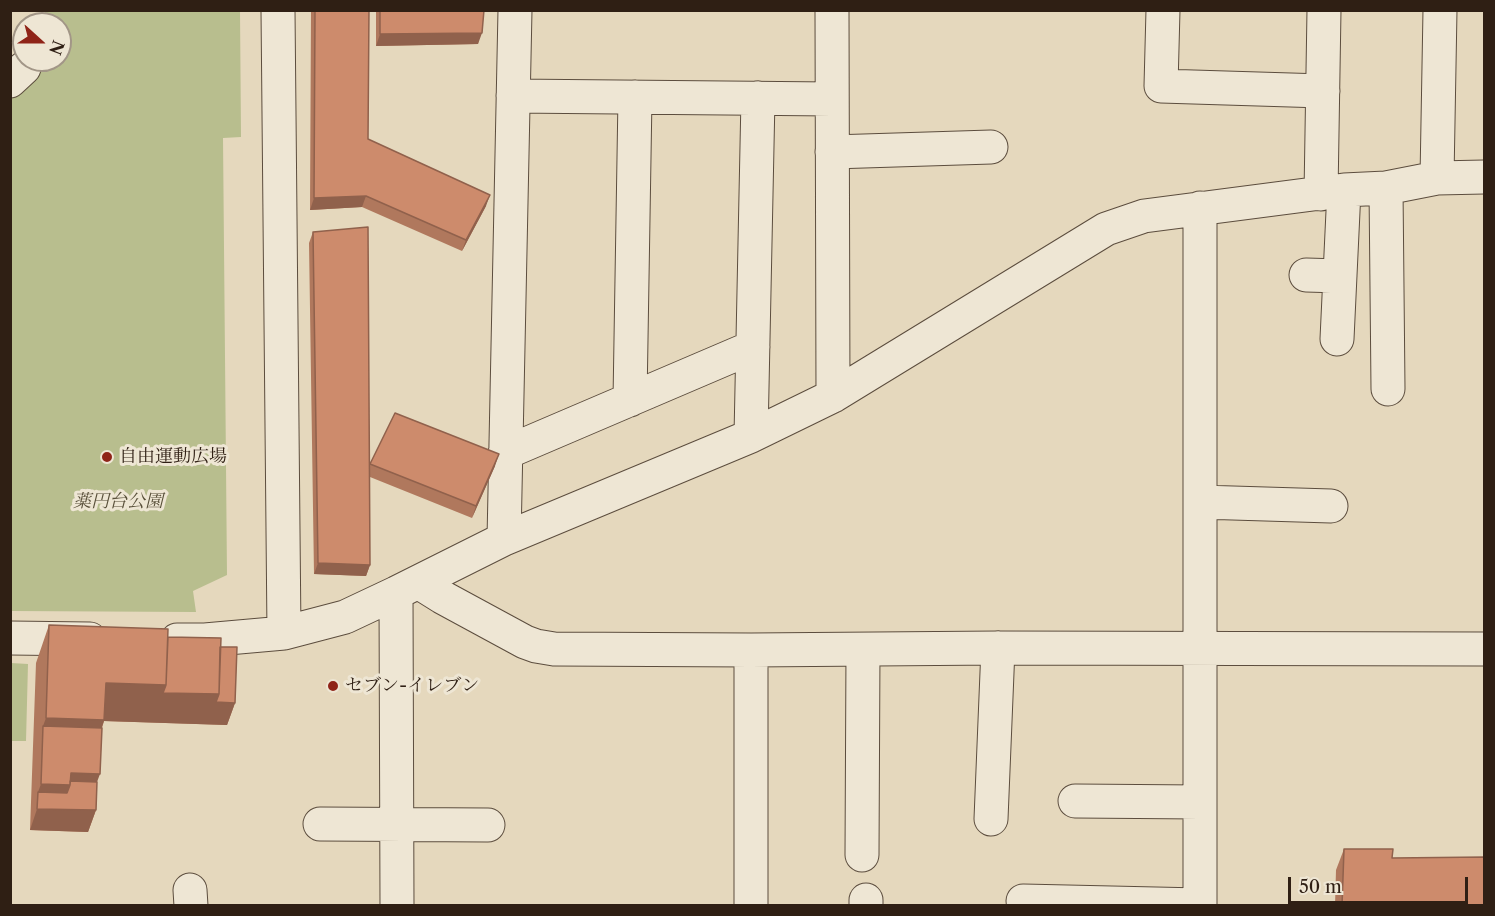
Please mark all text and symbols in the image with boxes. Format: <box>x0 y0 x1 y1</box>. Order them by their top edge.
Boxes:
north arrow <box>12 12 72 72</box>
text: N <box>45 38 69 58</box>
place label: 自由運動広場 <box>119 446 227 468</box>
marker: 自由運動広場 <box>100 450 114 464</box>
park label: 薬円台公園 <box>73 491 163 513</box>
place label: セブン-イレブン <box>345 675 479 697</box>
marker: セブン-イレブン <box>326 679 340 693</box>
scale bar <box>1291 865 1471 903</box>
text: 50 m <box>1299 876 1342 898</box>

